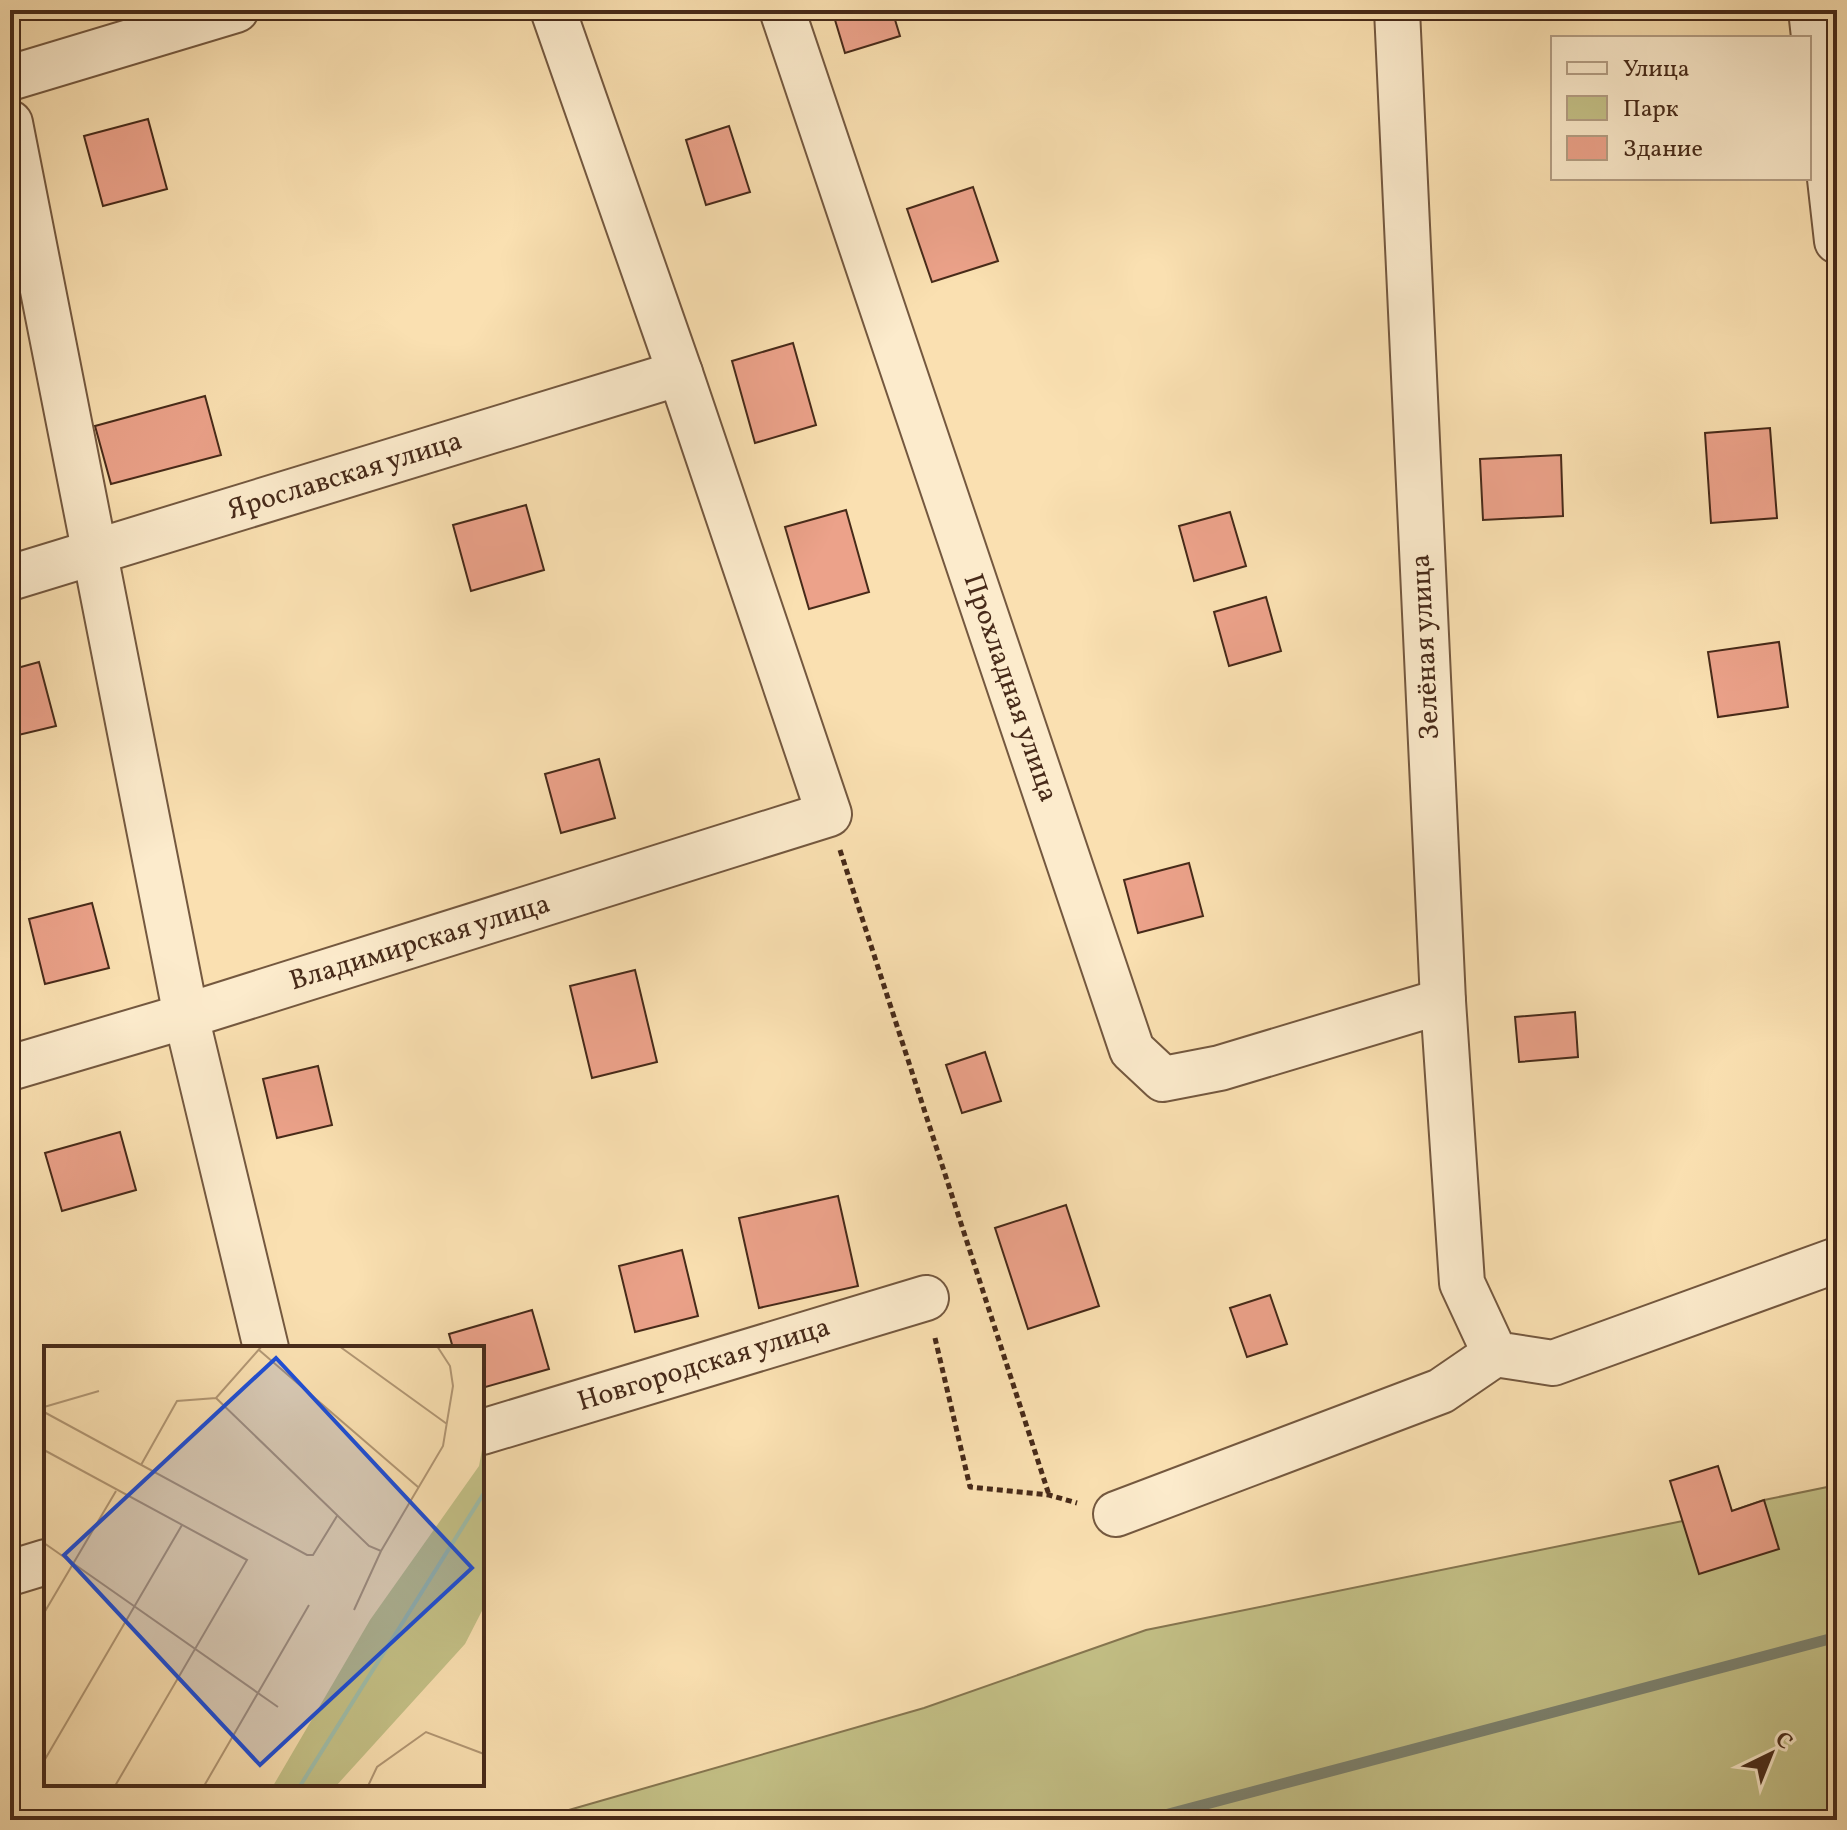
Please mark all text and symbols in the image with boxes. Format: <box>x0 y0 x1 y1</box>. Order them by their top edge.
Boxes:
legend <box>1551 36 1811 180</box>
text: Улица <box>1623 53 1690 87</box>
text: Парк <box>1623 93 1679 127</box>
text: Здание <box>1623 133 1703 167</box>
street label: Ярославская улица <box>223 422 467 530</box>
street label: Зелёная улица <box>1402 553 1450 741</box>
street label: Прохладная улица <box>953 569 1067 807</box>
street label: Владимирская улица <box>285 885 555 1001</box>
street label: Новгородская улица <box>573 1308 835 1422</box>
inset map <box>44 1346 484 1786</box>
north arrow <box>1731 1714 1811 1794</box>
text: С <box>1767 1725 1799 1757</box>

